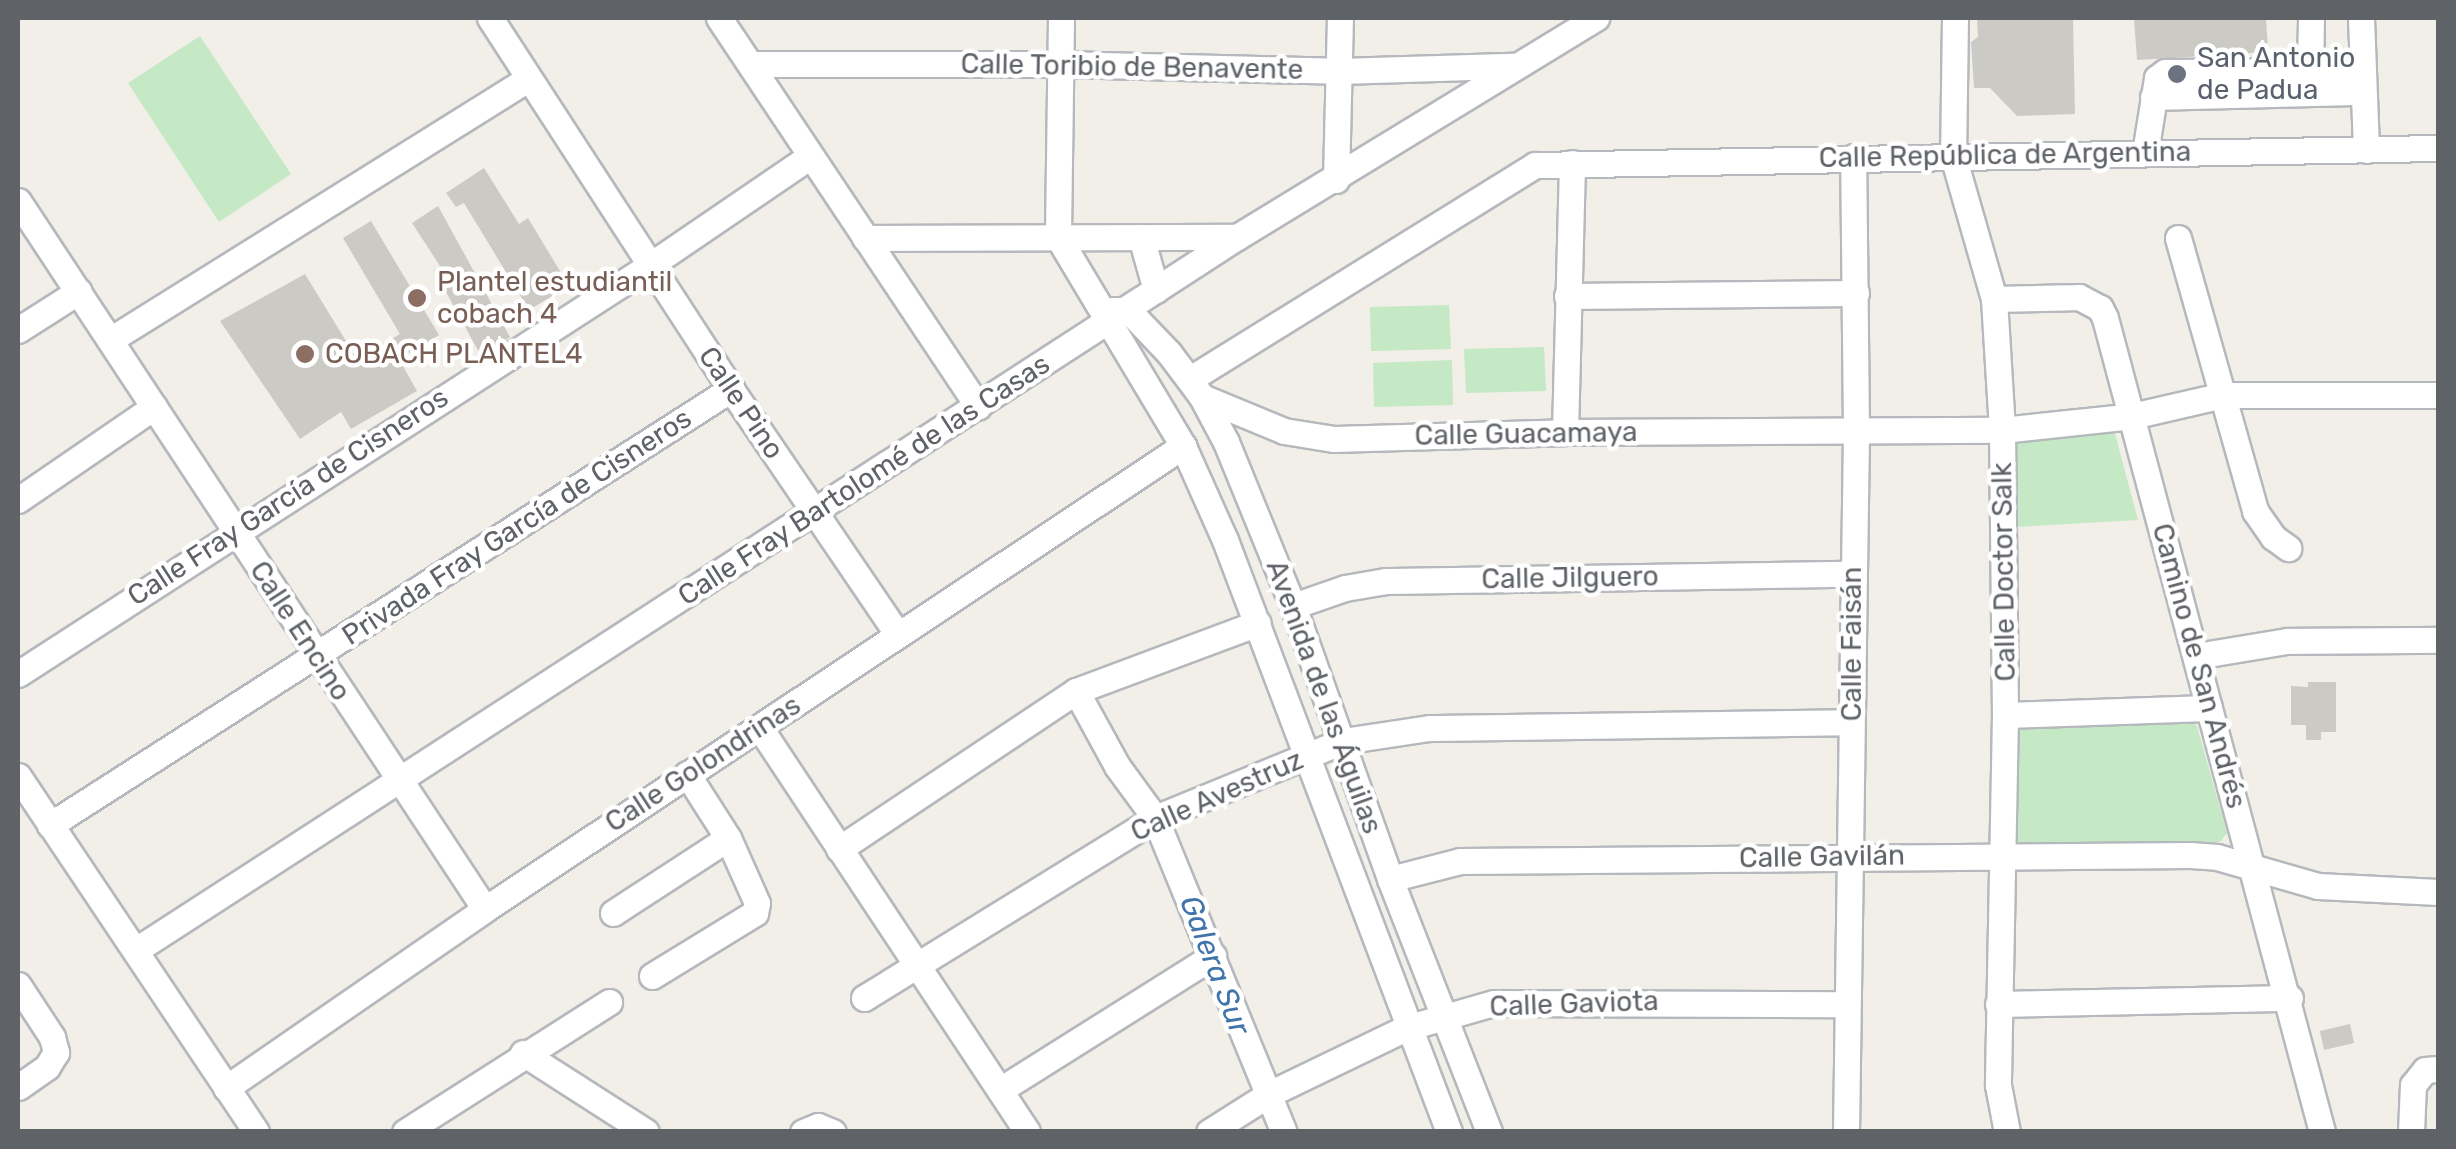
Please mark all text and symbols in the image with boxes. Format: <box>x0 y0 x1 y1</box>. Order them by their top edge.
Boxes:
place label: San Antonio de Padua <box>2197 41 2356 107</box>
street label: Calle Toribio de Benavente <box>960 47 1304 87</box>
marker: San Antonio de Padua <box>2166 63 2188 85</box>
street label: Calle República de Argentina <box>1818 135 2192 175</box>
place label: Plantel estudiantil cobach 4 <box>437 265 672 331</box>
marker: Plantel estudiantil cobach 4 <box>406 287 428 309</box>
place label: COBACH PLANTEL4 <box>325 337 583 371</box>
street label: Calle Pino <box>691 341 791 465</box>
marker: COBACH PLANTEL4 <box>294 343 316 365</box>
street label: Calle Fray Bartolomé de las Casas <box>672 347 1056 613</box>
street label: Calle Fray García de Cisneros <box>121 381 455 613</box>
street label: Privada Fray García de Cisneros <box>336 401 698 653</box>
street label: Calle Guacamaya <box>1414 415 1638 453</box>
street label: Calle Doctor Salk <box>1985 462 2023 682</box>
street label: Camino de San Andrés <box>2145 520 2253 812</box>
street label: Calle Encino <box>242 555 358 707</box>
street label: Avenida de las Águilas <box>1259 555 1389 839</box>
street label: Calle Jilguero <box>1481 560 1659 596</box>
street label: Calle Faisán <box>1835 567 1869 721</box>
street label: Calle Golondrinas <box>599 688 807 840</box>
street label: Calle Avestruz <box>1125 743 1309 849</box>
street label: Calle Gavilán <box>1739 839 1905 875</box>
water label: Galera Sur <box>1172 890 1258 1040</box>
street label: Calle Gaviota <box>1489 984 1659 1024</box>

